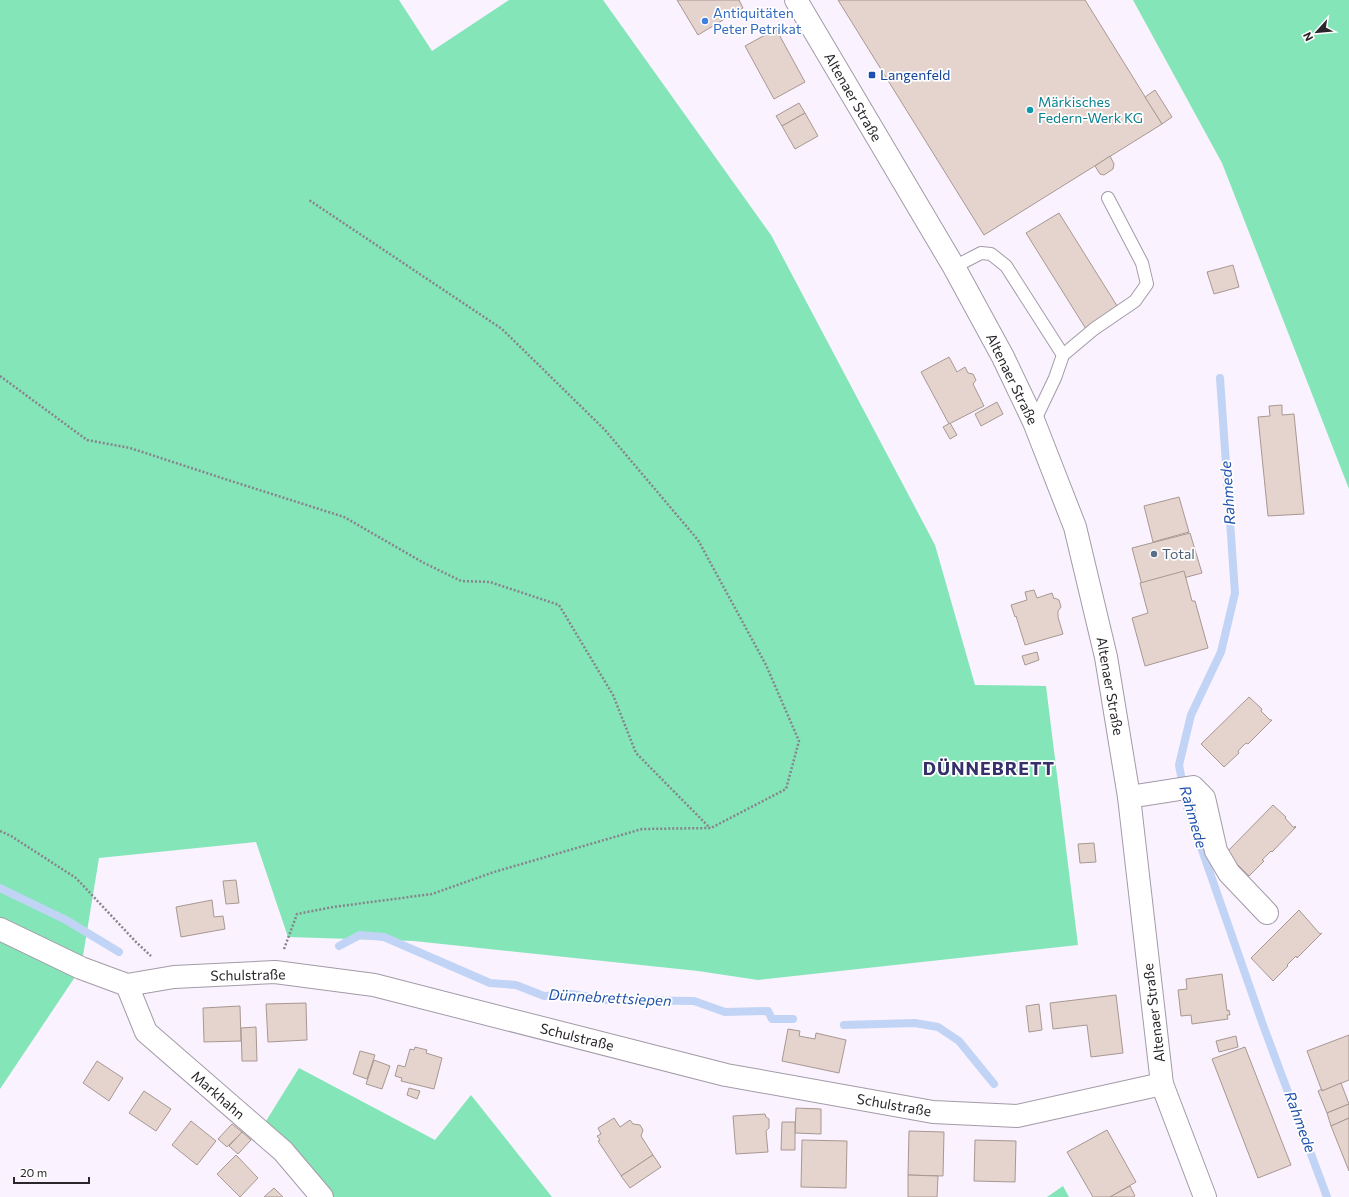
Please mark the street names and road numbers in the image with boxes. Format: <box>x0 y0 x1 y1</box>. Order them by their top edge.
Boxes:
street label: Altenaer Straße <box>821 49 886 144</box>
street label: Altenaer Straße <box>983 330 1042 427</box>
street label: Altenaer Straße <box>1093 635 1128 736</box>
street label: Altenaer Straße <box>1139 963 1168 1064</box>
street label: Schulstraße <box>210 965 286 984</box>
street label: Schulstraße <box>539 1019 616 1054</box>
street label: Markhahn <box>188 1067 248 1122</box>
street label: Schulstraße <box>856 1090 933 1119</box>

